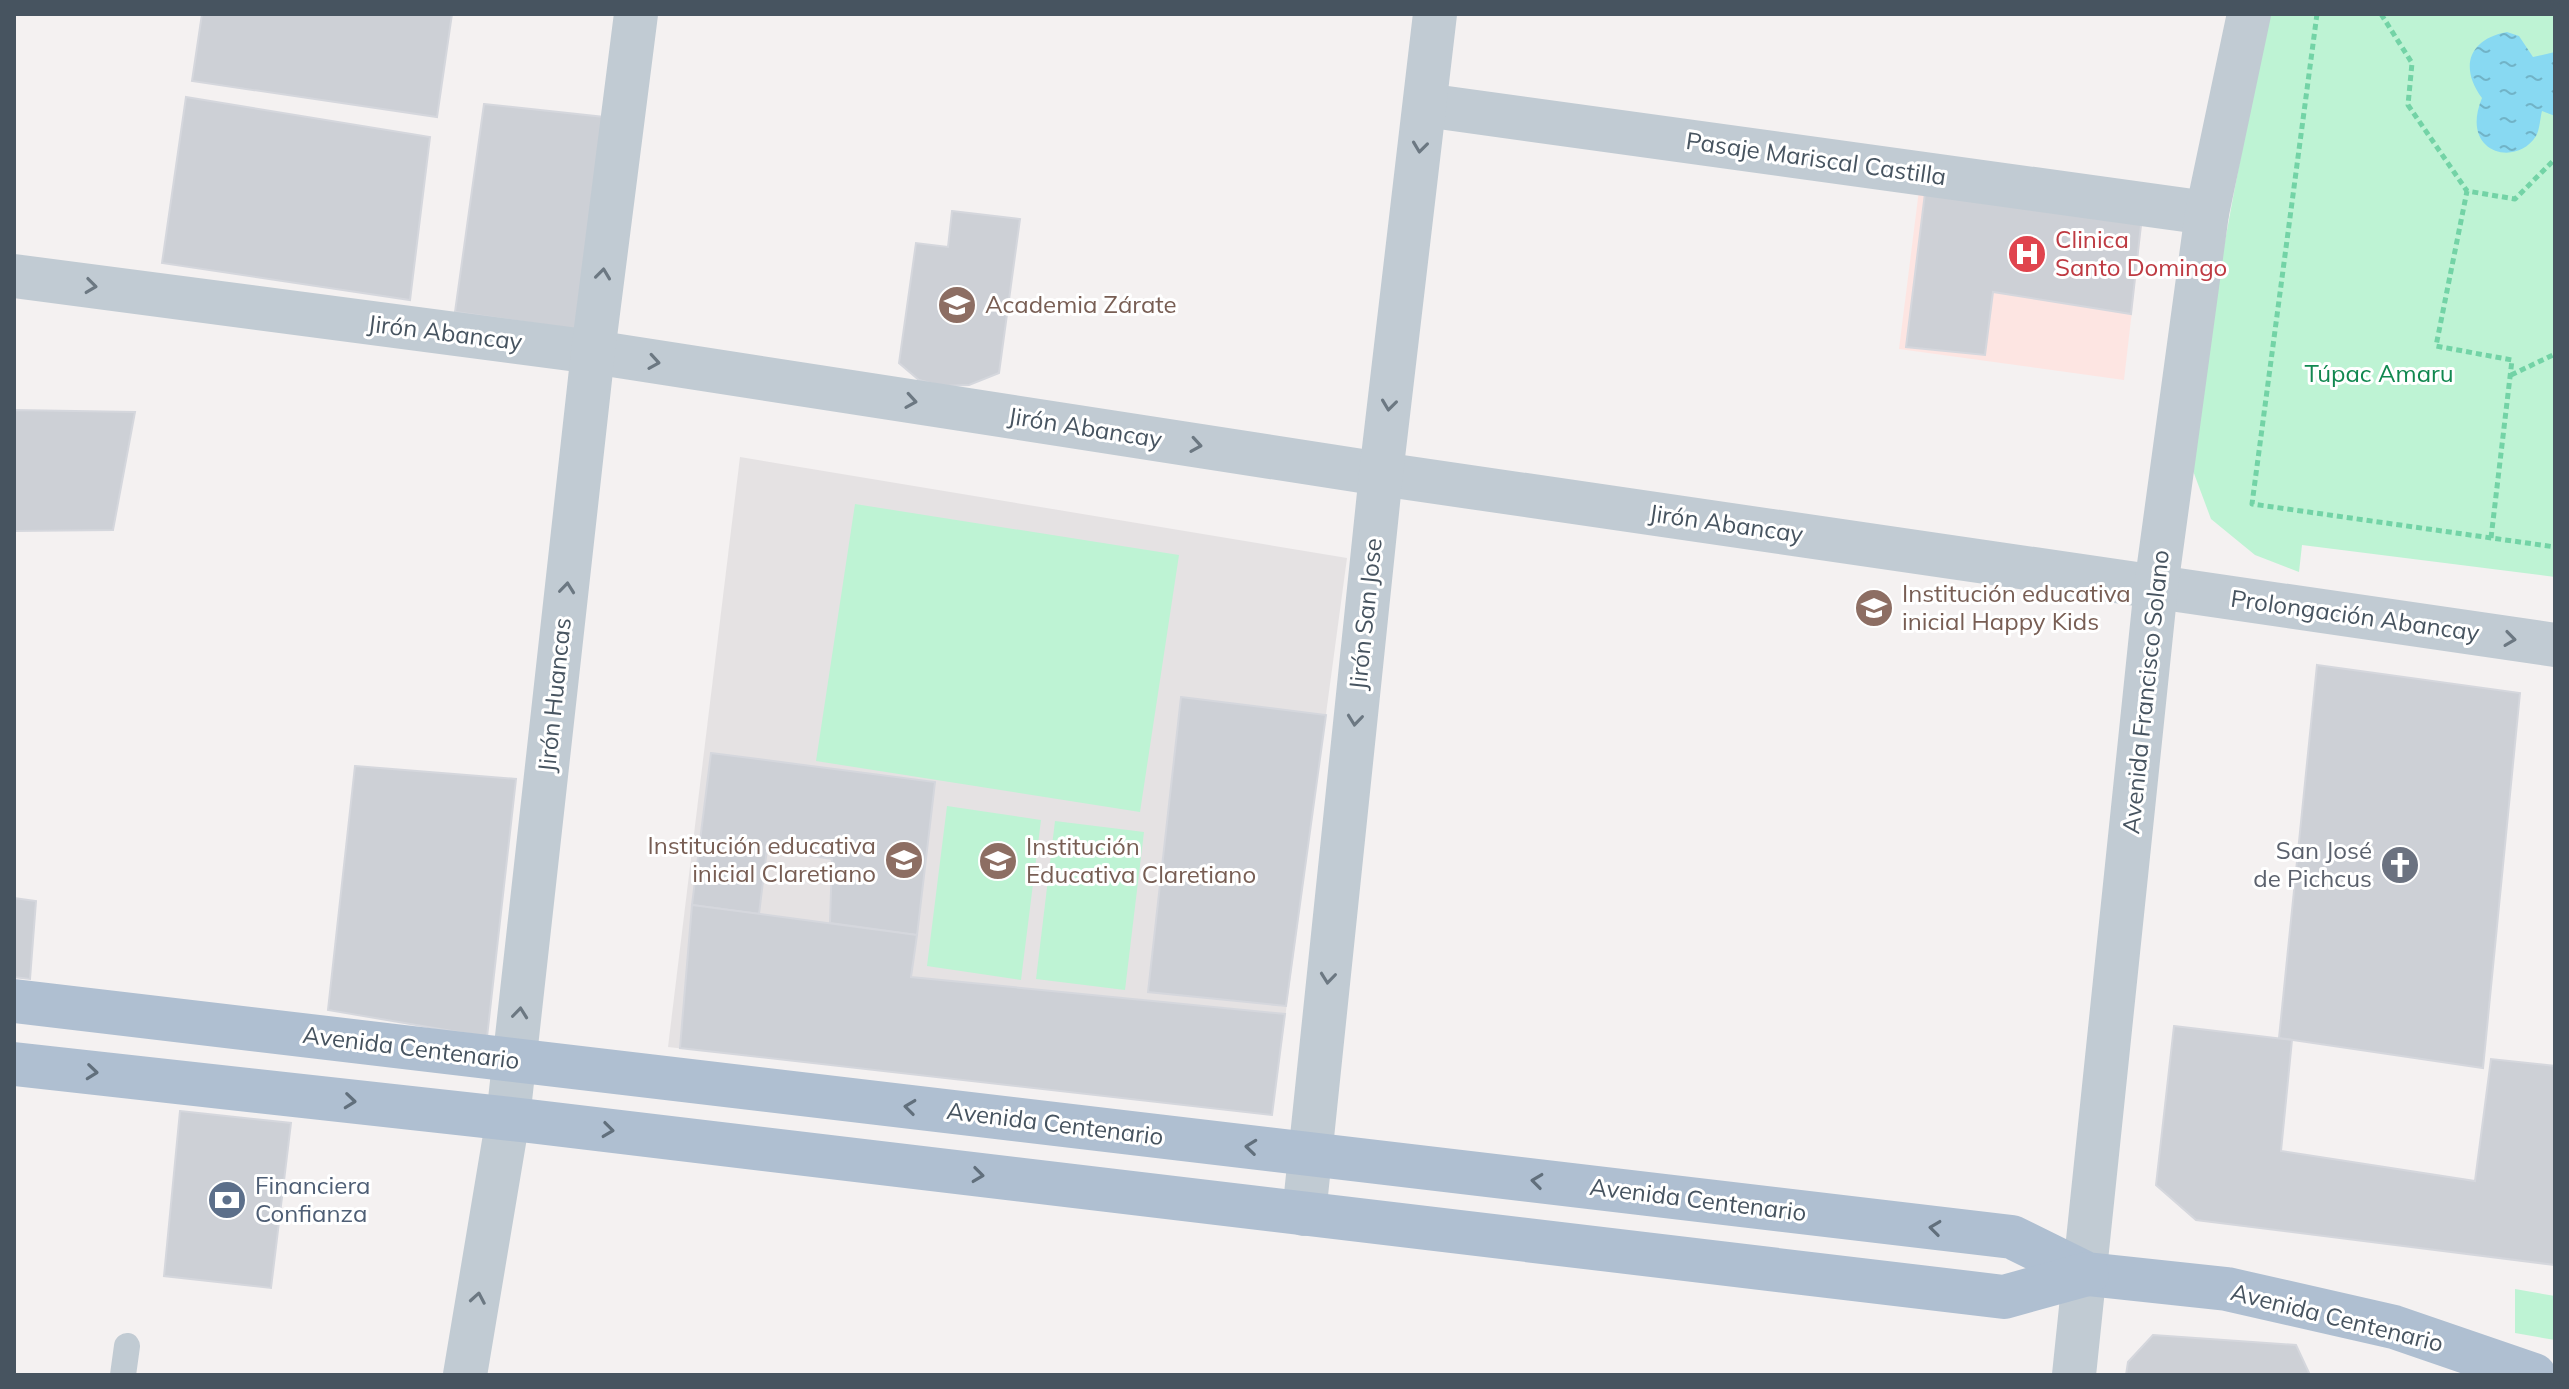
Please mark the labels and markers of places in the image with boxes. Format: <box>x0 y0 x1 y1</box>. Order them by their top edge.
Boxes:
place label: Clinica Santo Domingo <box>2055 224 2227 282</box>
hospital icon: Clinica Santo Domingo <box>2006 233 2048 275</box>
school or university icon: Academia Zárate <box>936 284 978 326</box>
place label: Academia Zárate <box>985 289 1177 319</box>
place label: Institución educativa inicial Happy Kids <box>1902 578 2131 636</box>
school or university icon: Institución educativa inicial Happy Kids <box>1853 587 1895 629</box>
place label: Institución educativa inicial Claretiano <box>647 830 876 888</box>
place label: Institución Educativa Claretiano <box>1026 831 1256 889</box>
place label: San José de Pichcus <box>2253 835 2372 893</box>
school or university icon: Institución educativa inicial Claretiano <box>883 839 925 881</box>
school or university icon: Institución Educativa Claretiano <box>977 840 1019 882</box>
church icon: San José de Pichcus <box>2379 844 2421 886</box>
place label: Financiera Confianza <box>255 1170 370 1228</box>
bank icon: Financiera Confianza <box>206 1179 248 1221</box>

